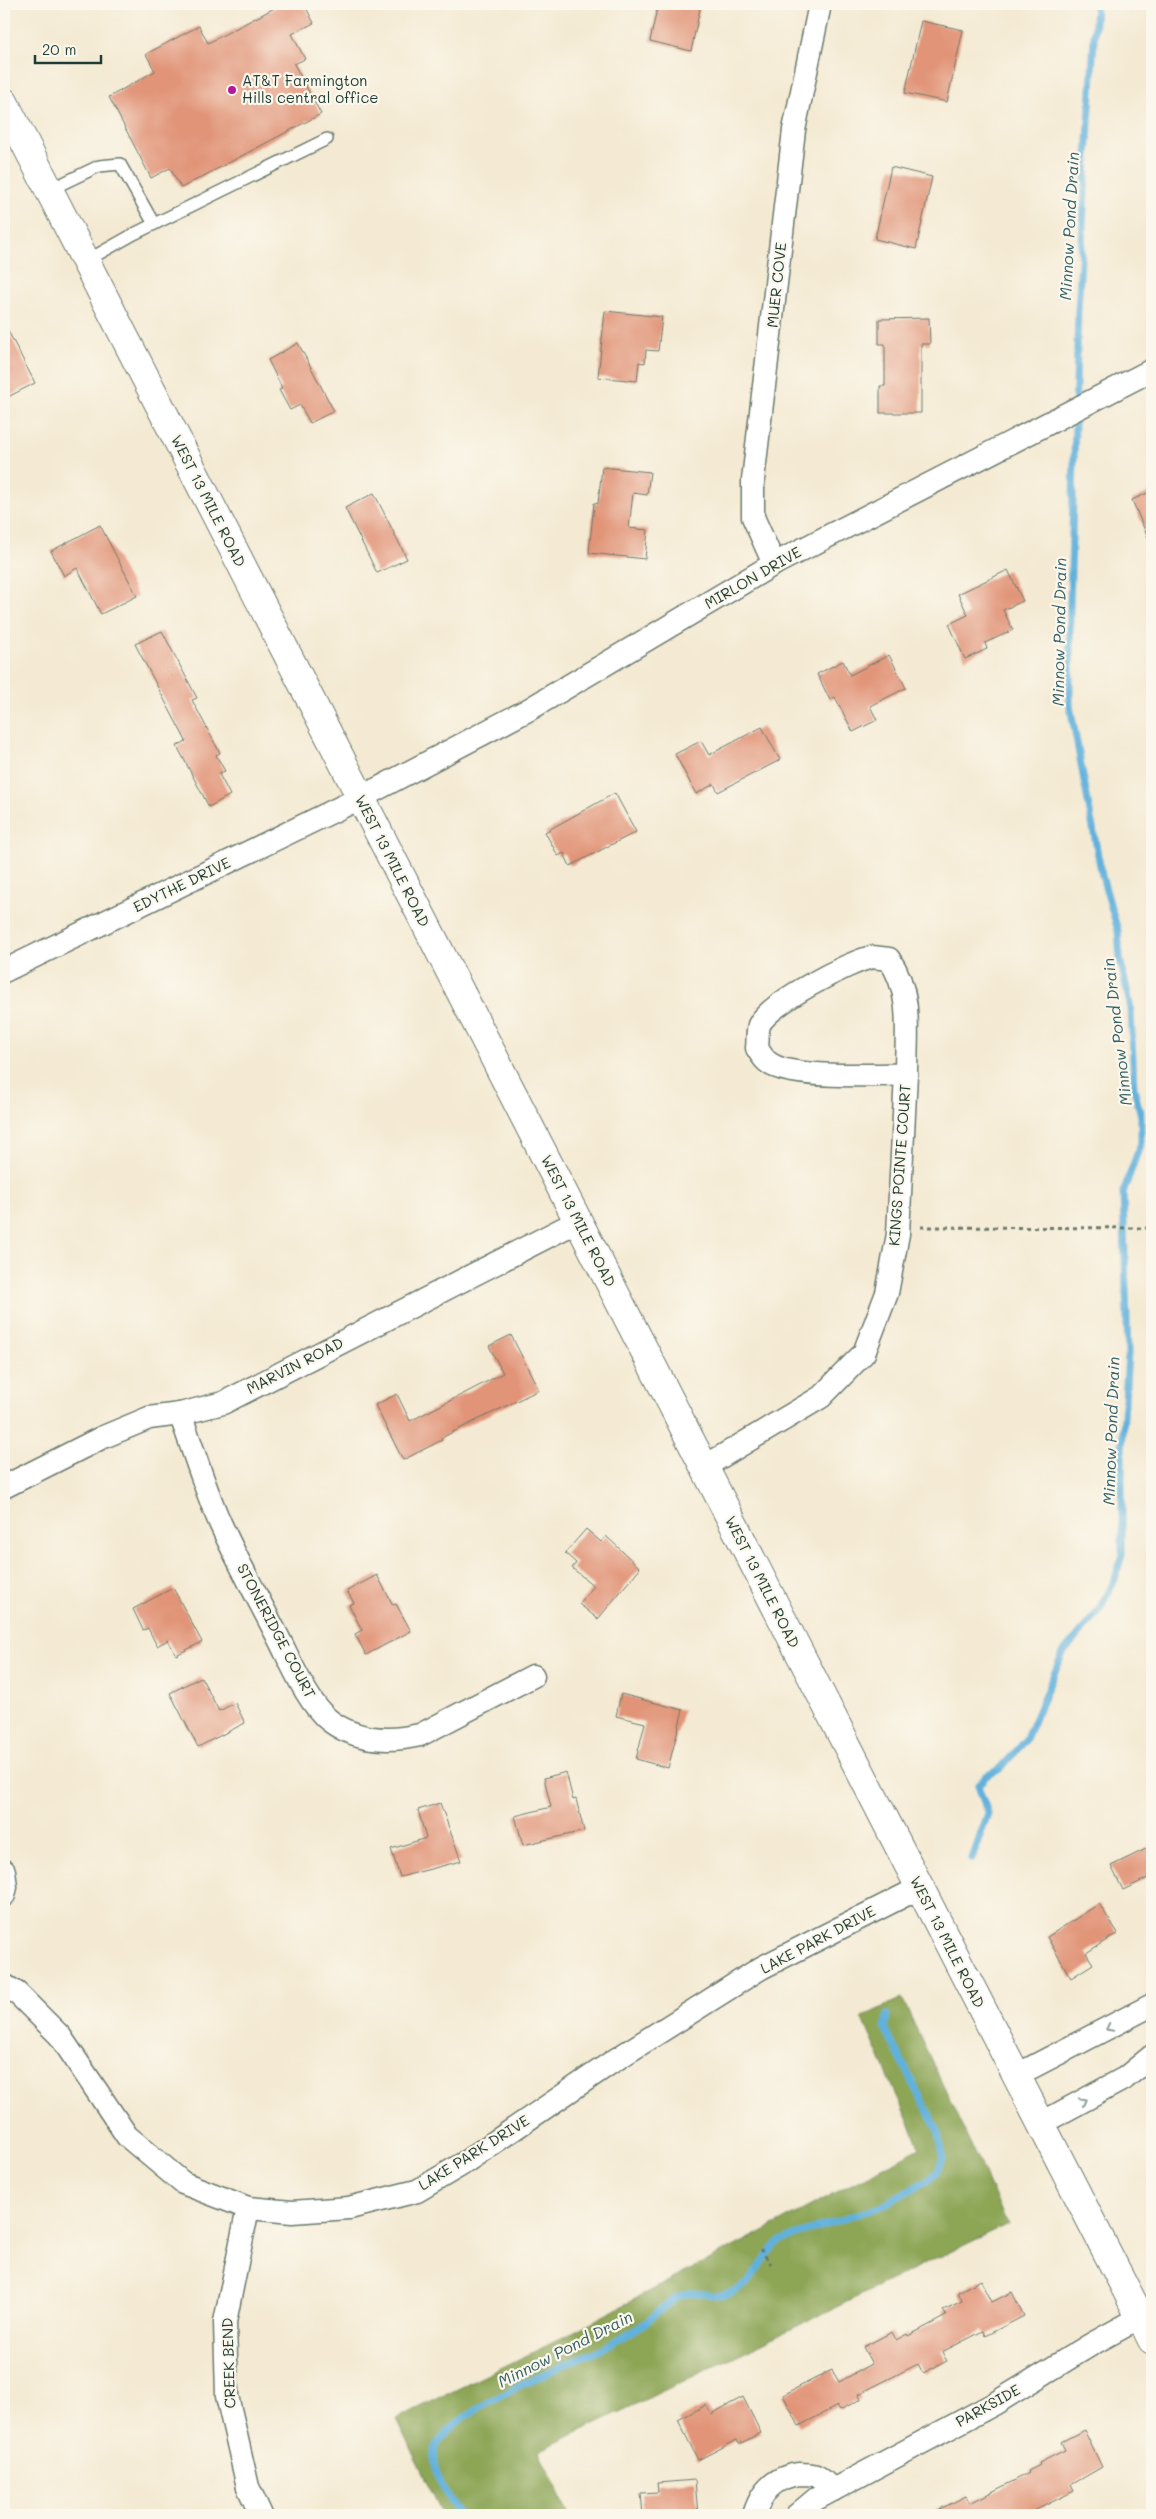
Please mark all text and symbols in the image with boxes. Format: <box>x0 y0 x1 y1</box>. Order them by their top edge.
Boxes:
scale bar <box>35 32 101 64</box>
text: 20 m <box>42 39 76 59</box>
place label: AT&T Farmington Hills central office <box>242 70 379 107</box>
marker: AT&T Farmington Hills central office <box>226 84 238 96</box>
water label: Minnow Pond Drain <box>1054 151 1083 301</box>
street label: MUER COVE <box>762 241 790 329</box>
street label: WEST 13 MILE ROAD <box>167 431 251 570</box>
street label: MIRLON DRIVE <box>701 541 805 613</box>
water label: Minnow Pond Drain <box>1047 557 1070 706</box>
street label: WEST 13 MILE ROAD <box>351 791 435 930</box>
street label: EDYTHE DRIVE <box>130 852 234 916</box>
water label: Minnow Pond Drain <box>1097 957 1136 1107</box>
street label: KINGS POINTE COURT <box>883 1083 915 1246</box>
street label: WEST 13 MILE ROAD <box>537 1151 621 1290</box>
street label: MARVIN ROAD <box>243 1332 346 1398</box>
water label: Minnow Pond Drain <box>1097 1356 1124 1506</box>
street label: WEST 13 MILE ROAD <box>721 1512 805 1651</box>
street label: STONERIDGE COURT <box>233 1560 321 1701</box>
street label: WEST 13 MILE ROAD <box>906 1872 990 2011</box>
street label: LAKE PARK DRIVE <box>757 1900 879 1978</box>
one-way arrow <box>1105 2022 1114 2032</box>
one-way arrow <box>1078 2098 1087 2108</box>
street label: LAKE PARK DRIVE <box>414 2110 533 2194</box>
water label: Minnow Pond Drain <box>494 2305 636 2392</box>
street label: CREEK BEND <box>216 2317 240 2409</box>
street label: PARKSIDE <box>952 2379 1024 2431</box>

